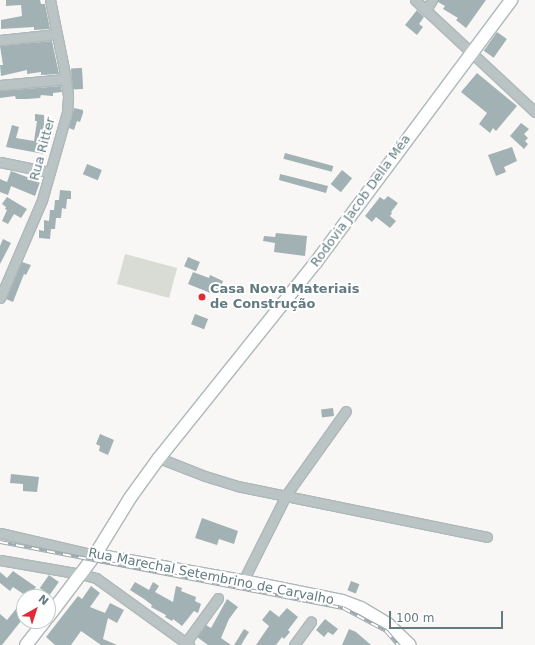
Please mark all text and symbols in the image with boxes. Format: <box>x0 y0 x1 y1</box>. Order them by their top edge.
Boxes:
street label: Rua Ritter <box>27 116 59 182</box>
street label: Rodovia Jacob Della Méa <box>308 132 414 270</box>
place label: Casa Nova Materiais de Construção <box>210 282 360 313</box>
marker: Casa Nova Materiais de Construção <box>197 292 207 302</box>
street label: Rua Marechal Setembrino de Carvalho <box>87 546 335 608</box>
north arrow <box>16 589 56 629</box>
text: N <box>36 592 51 608</box>
scale bar <box>391 603 505 629</box>
text: 100 m <box>396 611 434 625</box>

